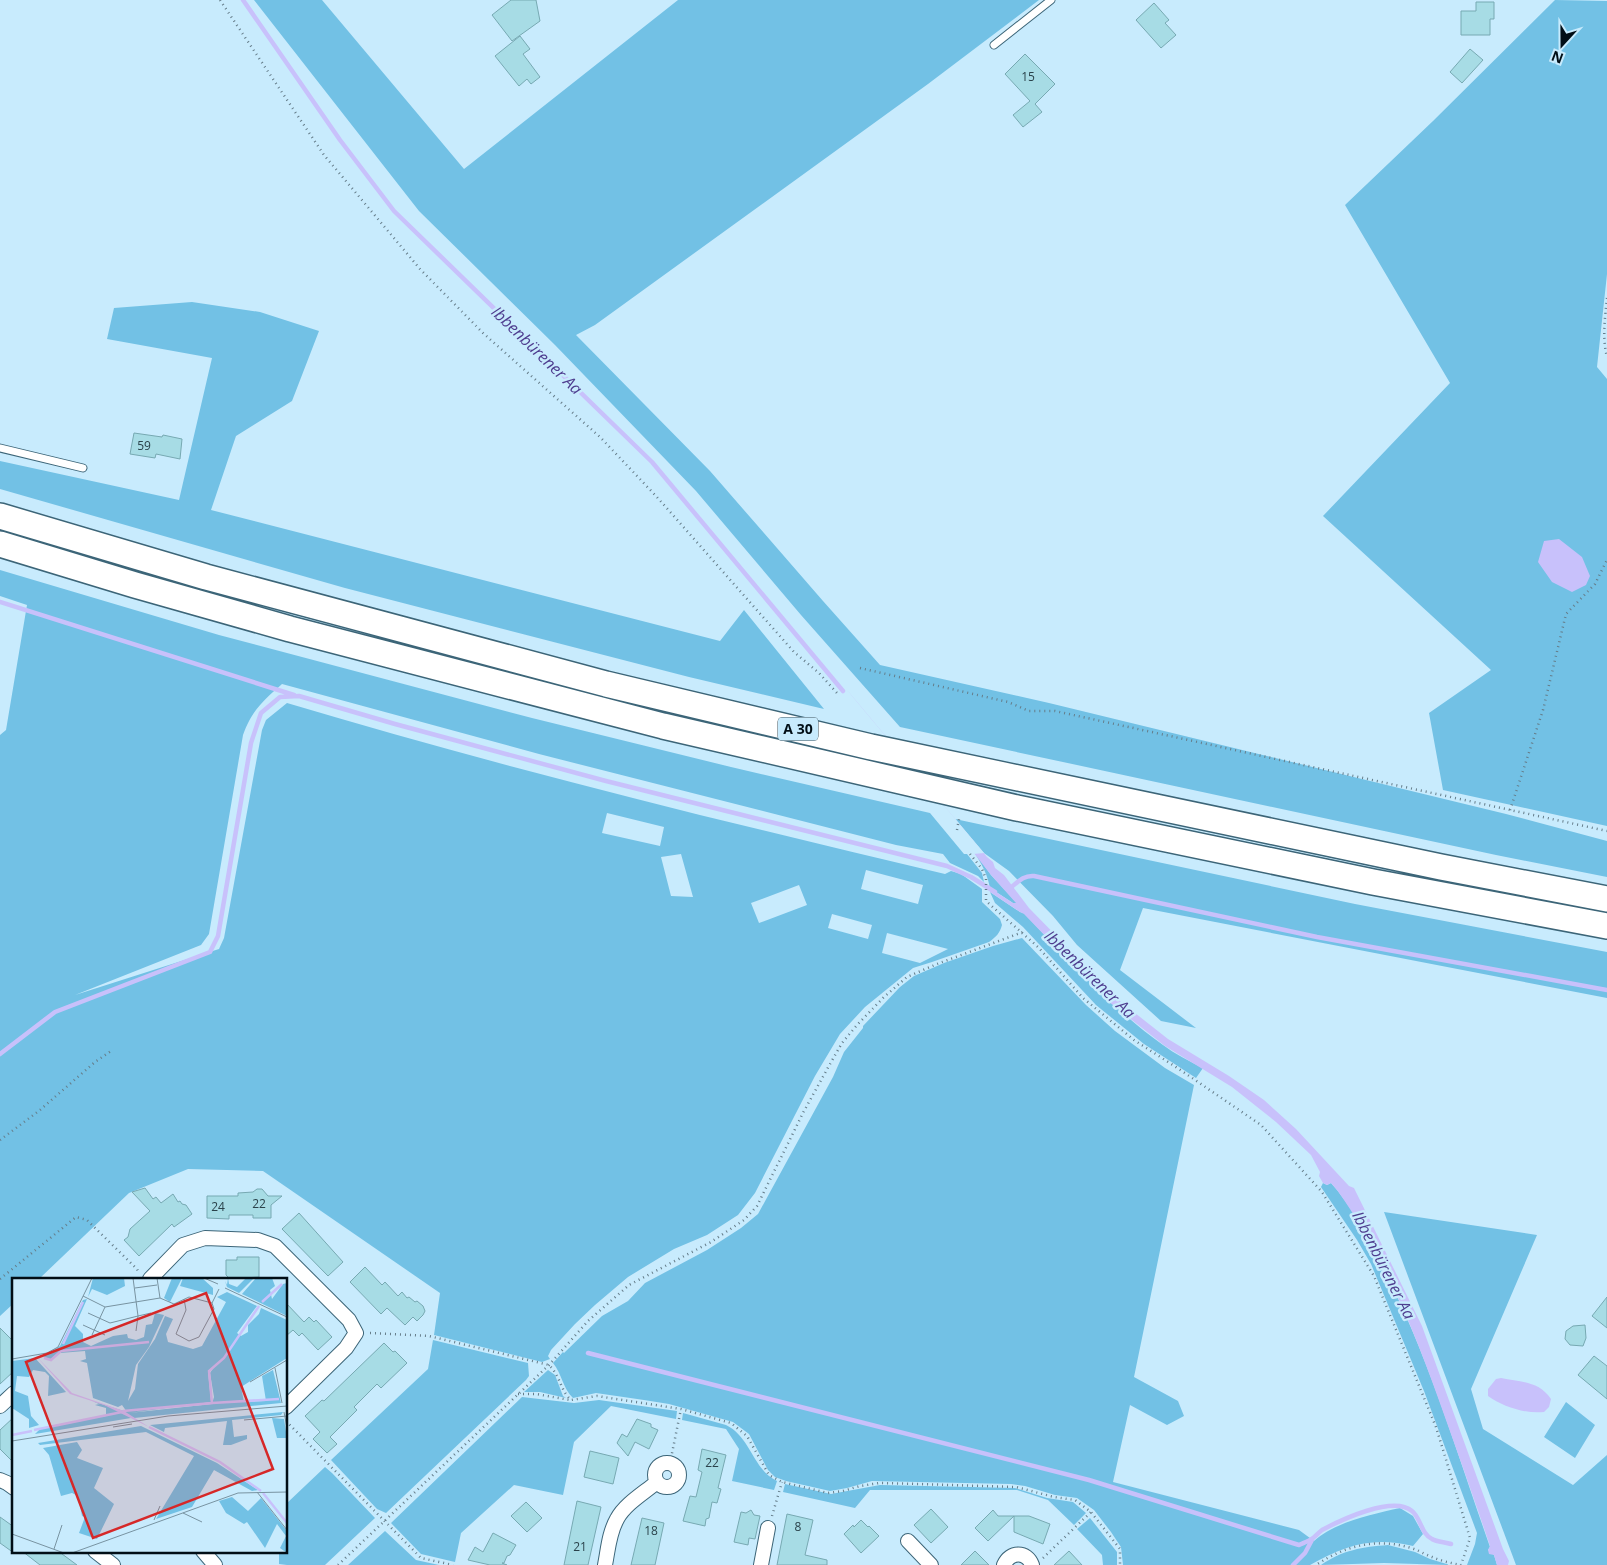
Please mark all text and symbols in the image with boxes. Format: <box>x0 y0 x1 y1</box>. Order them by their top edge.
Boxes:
north arrow <box>1537 20 1587 70</box>
text: N <box>1548 47 1566 69</box>
house number: 15 <box>1021 68 1035 85</box>
water label: Ibbenbürener Aa <box>487 301 587 399</box>
house number: 59 <box>137 437 151 454</box>
road number: A 30 <box>778 718 818 741</box>
water label: Ibbenbürener Aa <box>1040 925 1140 1023</box>
house number: 22 <box>252 1195 266 1212</box>
house number: 24 <box>211 1198 225 1215</box>
water label: Ibbenbürener Aa <box>1347 1207 1421 1323</box>
inset map <box>12 1278 288 1552</box>
house number: 22 <box>705 1454 719 1471</box>
house number: 8 <box>795 1518 802 1535</box>
house number: 18 <box>644 1522 658 1539</box>
house number: 21 <box>573 1538 587 1555</box>

